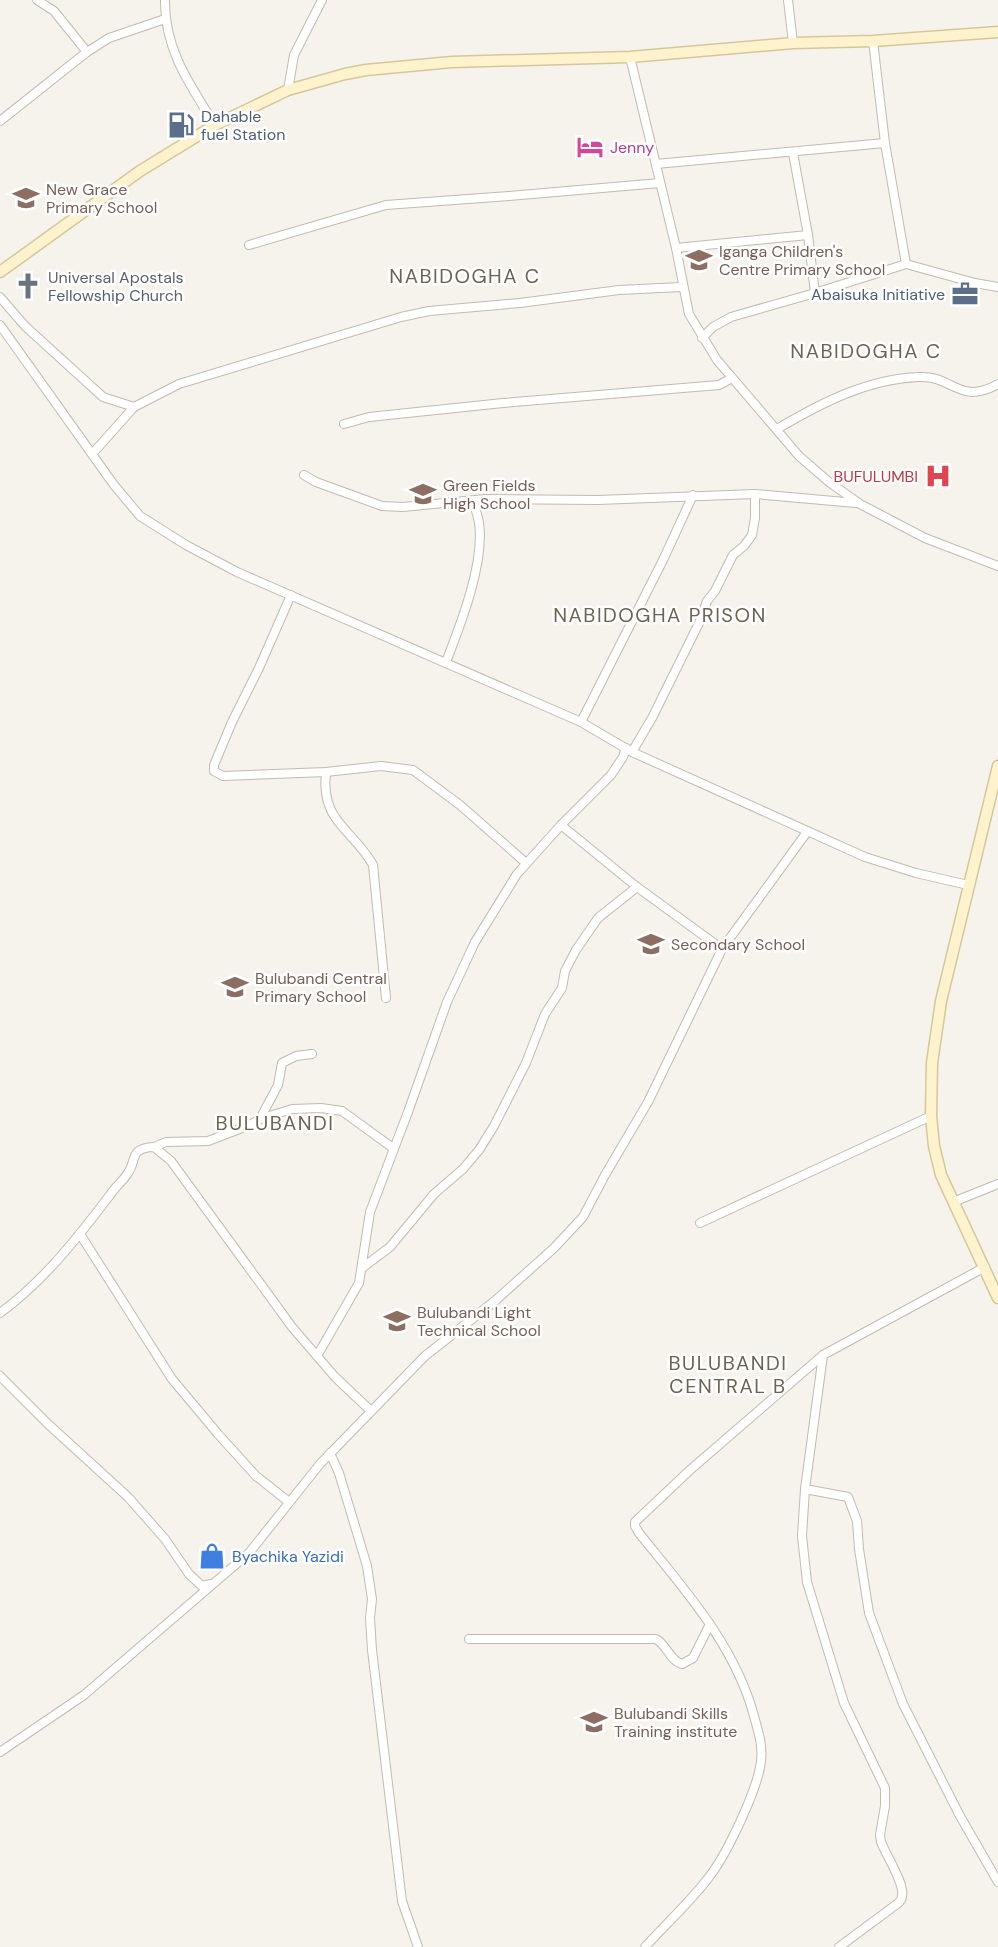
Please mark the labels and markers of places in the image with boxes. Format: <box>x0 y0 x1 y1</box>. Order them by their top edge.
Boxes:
place label: Dahable fuel Station <box>201 106 285 145</box>
fuel station icon: Dahable fuel Station <box>166 110 196 140</box>
hotel icon: Jenny <box>575 132 605 162</box>
place label: Jenny <box>610 137 654 158</box>
place label: New Grace Primary School <box>46 179 157 218</box>
school or university icon: New Grace Primary School <box>11 183 41 213</box>
place label: Iganga Children's Centre Primary School <box>719 241 885 280</box>
school or university icon: Iganga Children's Centre Primary School <box>684 245 714 275</box>
place label: Universal Apostals Fellowship Church <box>48 267 184 306</box>
church icon: Universal Apostals Fellowship Church <box>13 271 43 301</box>
office icon: Abaisuka Initiative <box>950 279 980 309</box>
place label: Abaisuka Initiative <box>811 284 945 305</box>
hospital icon: BUFULUMBI <box>923 461 953 491</box>
place label: BUFULUMBI <box>834 466 918 487</box>
place label: Green Fields High School <box>443 475 535 514</box>
school or university icon: Green Fields High School <box>408 479 438 509</box>
school or university icon: Secondary School <box>636 929 666 959</box>
place label: Secondary School <box>671 934 805 955</box>
place label: Bulubandi Central Primary School <box>255 968 387 1007</box>
school or university icon: Bulubandi Central Primary School <box>220 972 250 1002</box>
place label: Bulubandi Light Technical School <box>417 1302 541 1341</box>
school or university icon: Bulubandi Light Technical School <box>382 1306 412 1336</box>
shop icon: Byachika Yazidi <box>197 1541 227 1571</box>
place label: Byachika Yazidi <box>232 1546 344 1567</box>
place label: Bulubandi Skills Training institute <box>614 1703 737 1742</box>
school or university icon: Bulubandi Skills Training institute <box>579 1707 609 1737</box>

